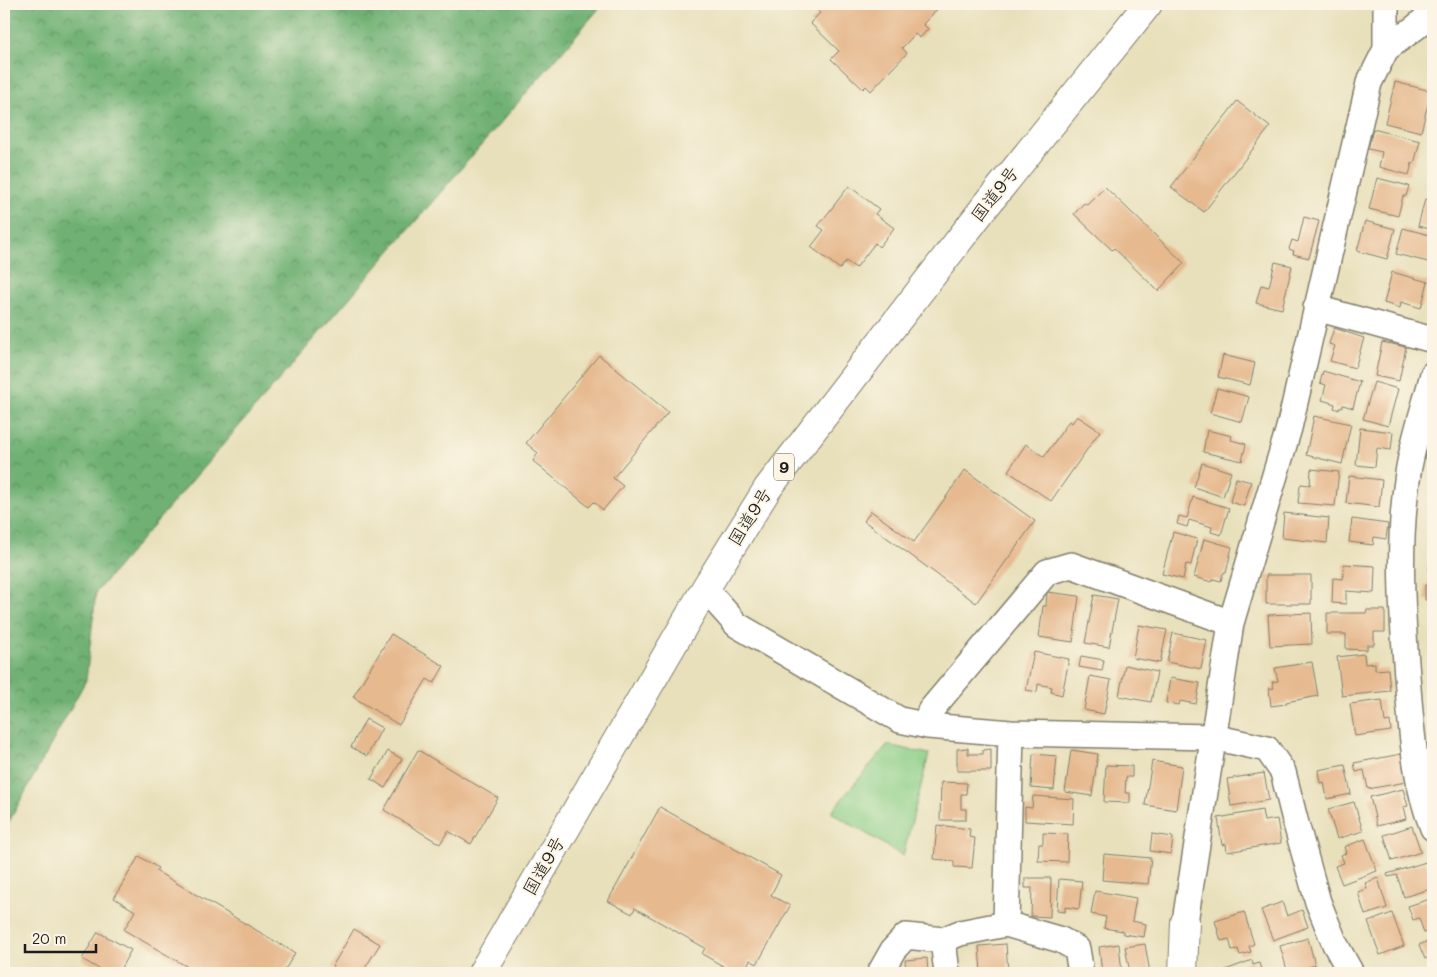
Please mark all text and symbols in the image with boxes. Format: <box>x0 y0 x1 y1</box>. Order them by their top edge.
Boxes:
street label: 国道9号 <box>965 161 1024 226</box>
road number: 9 <box>774 454 794 481</box>
street label: 国道9号 <box>722 483 776 550</box>
street label: 国道9号 <box>517 832 570 899</box>
scale bar <box>25 922 96 954</box>
text: 20 m <box>32 928 66 948</box>

